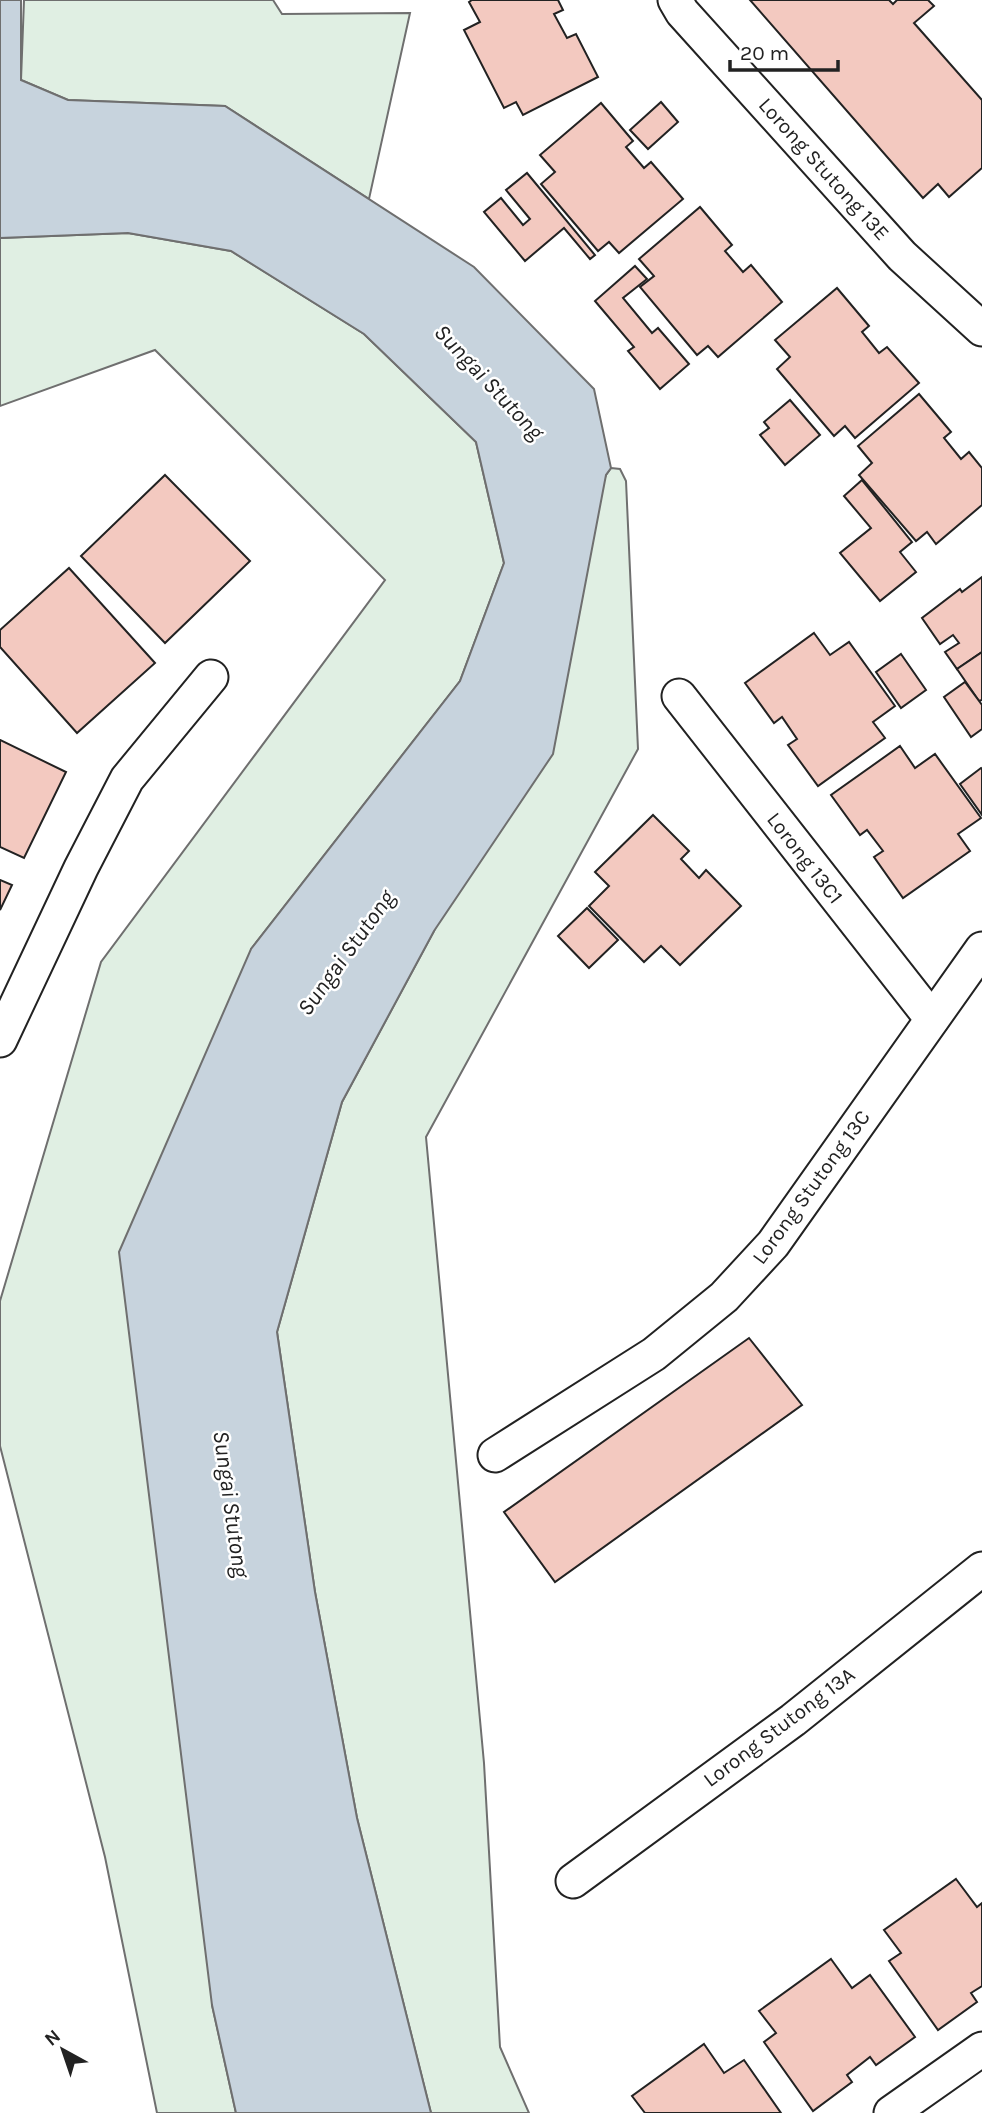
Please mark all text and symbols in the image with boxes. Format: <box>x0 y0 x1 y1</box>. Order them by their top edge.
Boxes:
scale bar <box>730 28 838 72</box>
text: 20 m <box>740 41 789 65</box>
street label: Lorong Stutong 13E <box>754 93 894 245</box>
water label: Sungai Stutong <box>429 319 550 446</box>
street label: Lorong 13C1 <box>762 808 848 908</box>
water label: Sungai Stutong <box>292 884 401 1021</box>
street label: Lorong Stutong 13C <box>747 1105 875 1269</box>
water label: Sungai Stutong <box>207 1429 255 1580</box>
street label: Lorong Stutong 13A <box>699 1662 859 1792</box>
north arrow <box>28 2015 98 2085</box>
text: N <box>40 2025 65 2051</box>

